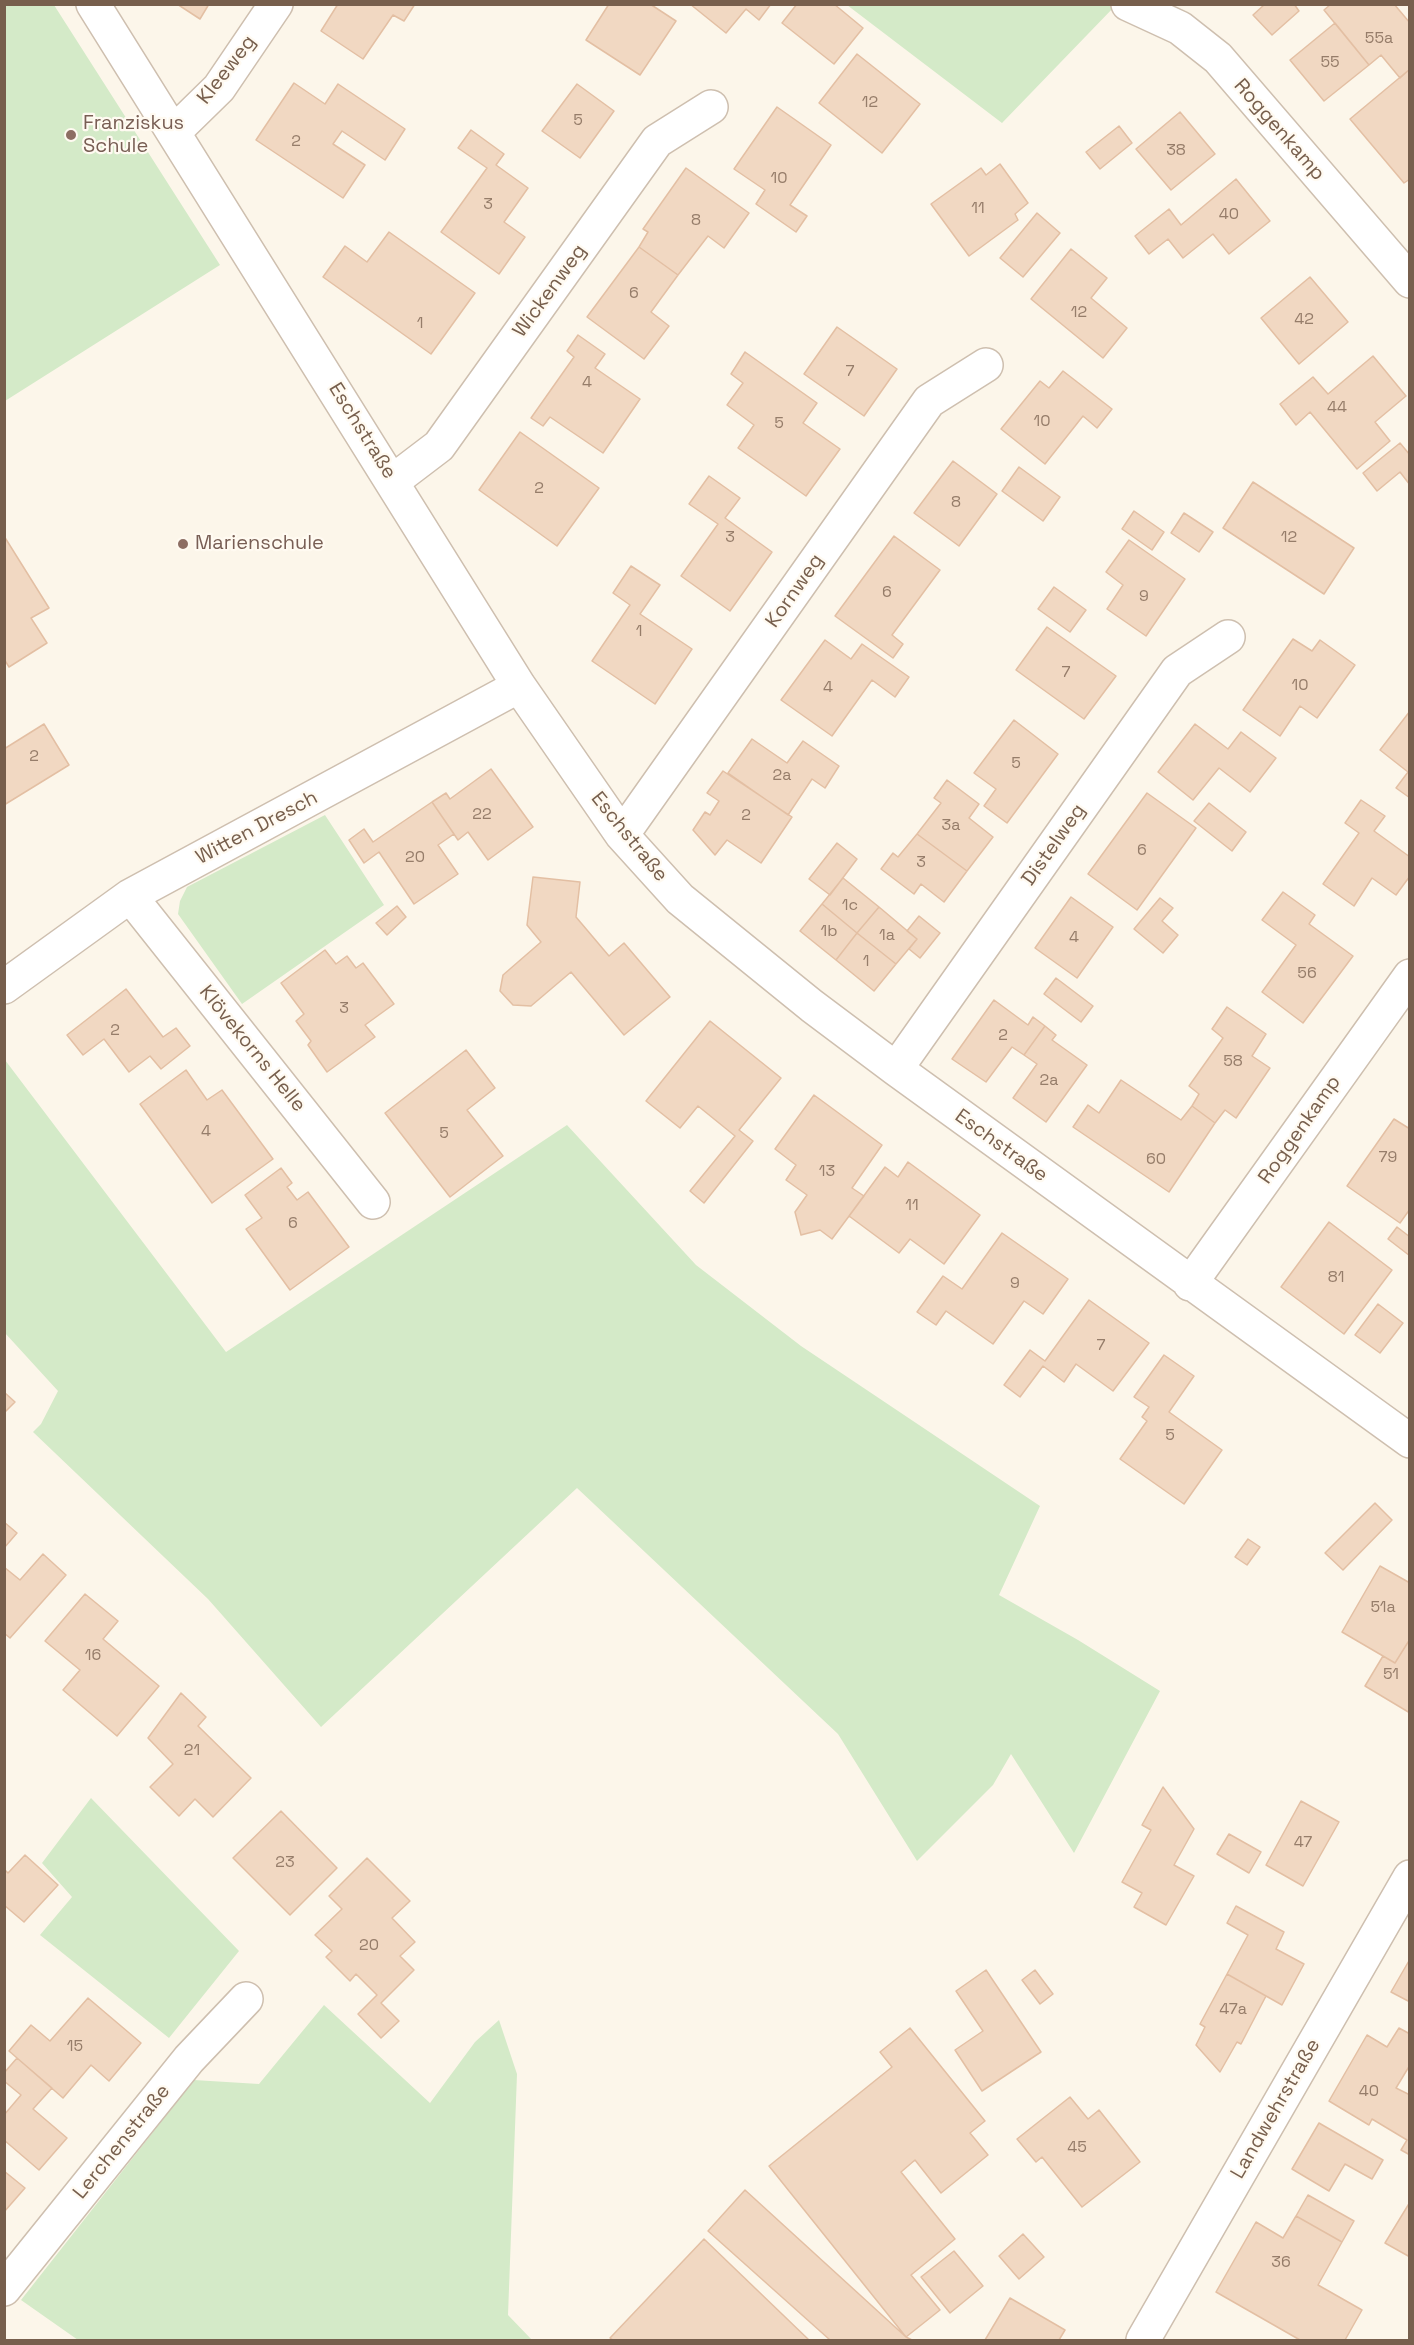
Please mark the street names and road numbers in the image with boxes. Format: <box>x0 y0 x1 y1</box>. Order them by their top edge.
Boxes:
street label: Kleeweg <box>193 31 261 109</box>
street label: Roggenkamp <box>1228 74 1330 186</box>
street label: Wickenweg <box>508 240 592 342</box>
street label: Eschstraße <box>323 379 401 483</box>
street label: Kornweg <box>761 550 829 632</box>
street label: Witten Dresch <box>192 786 322 870</box>
street label: Eschstraße <box>585 787 673 887</box>
street label: Distelweg <box>1017 799 1091 891</box>
street label: Klövekorns Helle <box>194 981 310 1117</box>
street label: Roggenkamp <box>1254 1071 1346 1189</box>
street label: Eschstraße <box>950 1104 1052 1188</box>
street label: Landwehrstraße <box>1226 2035 1326 2183</box>
street label: Lerchenstraße <box>68 2080 176 2204</box>

